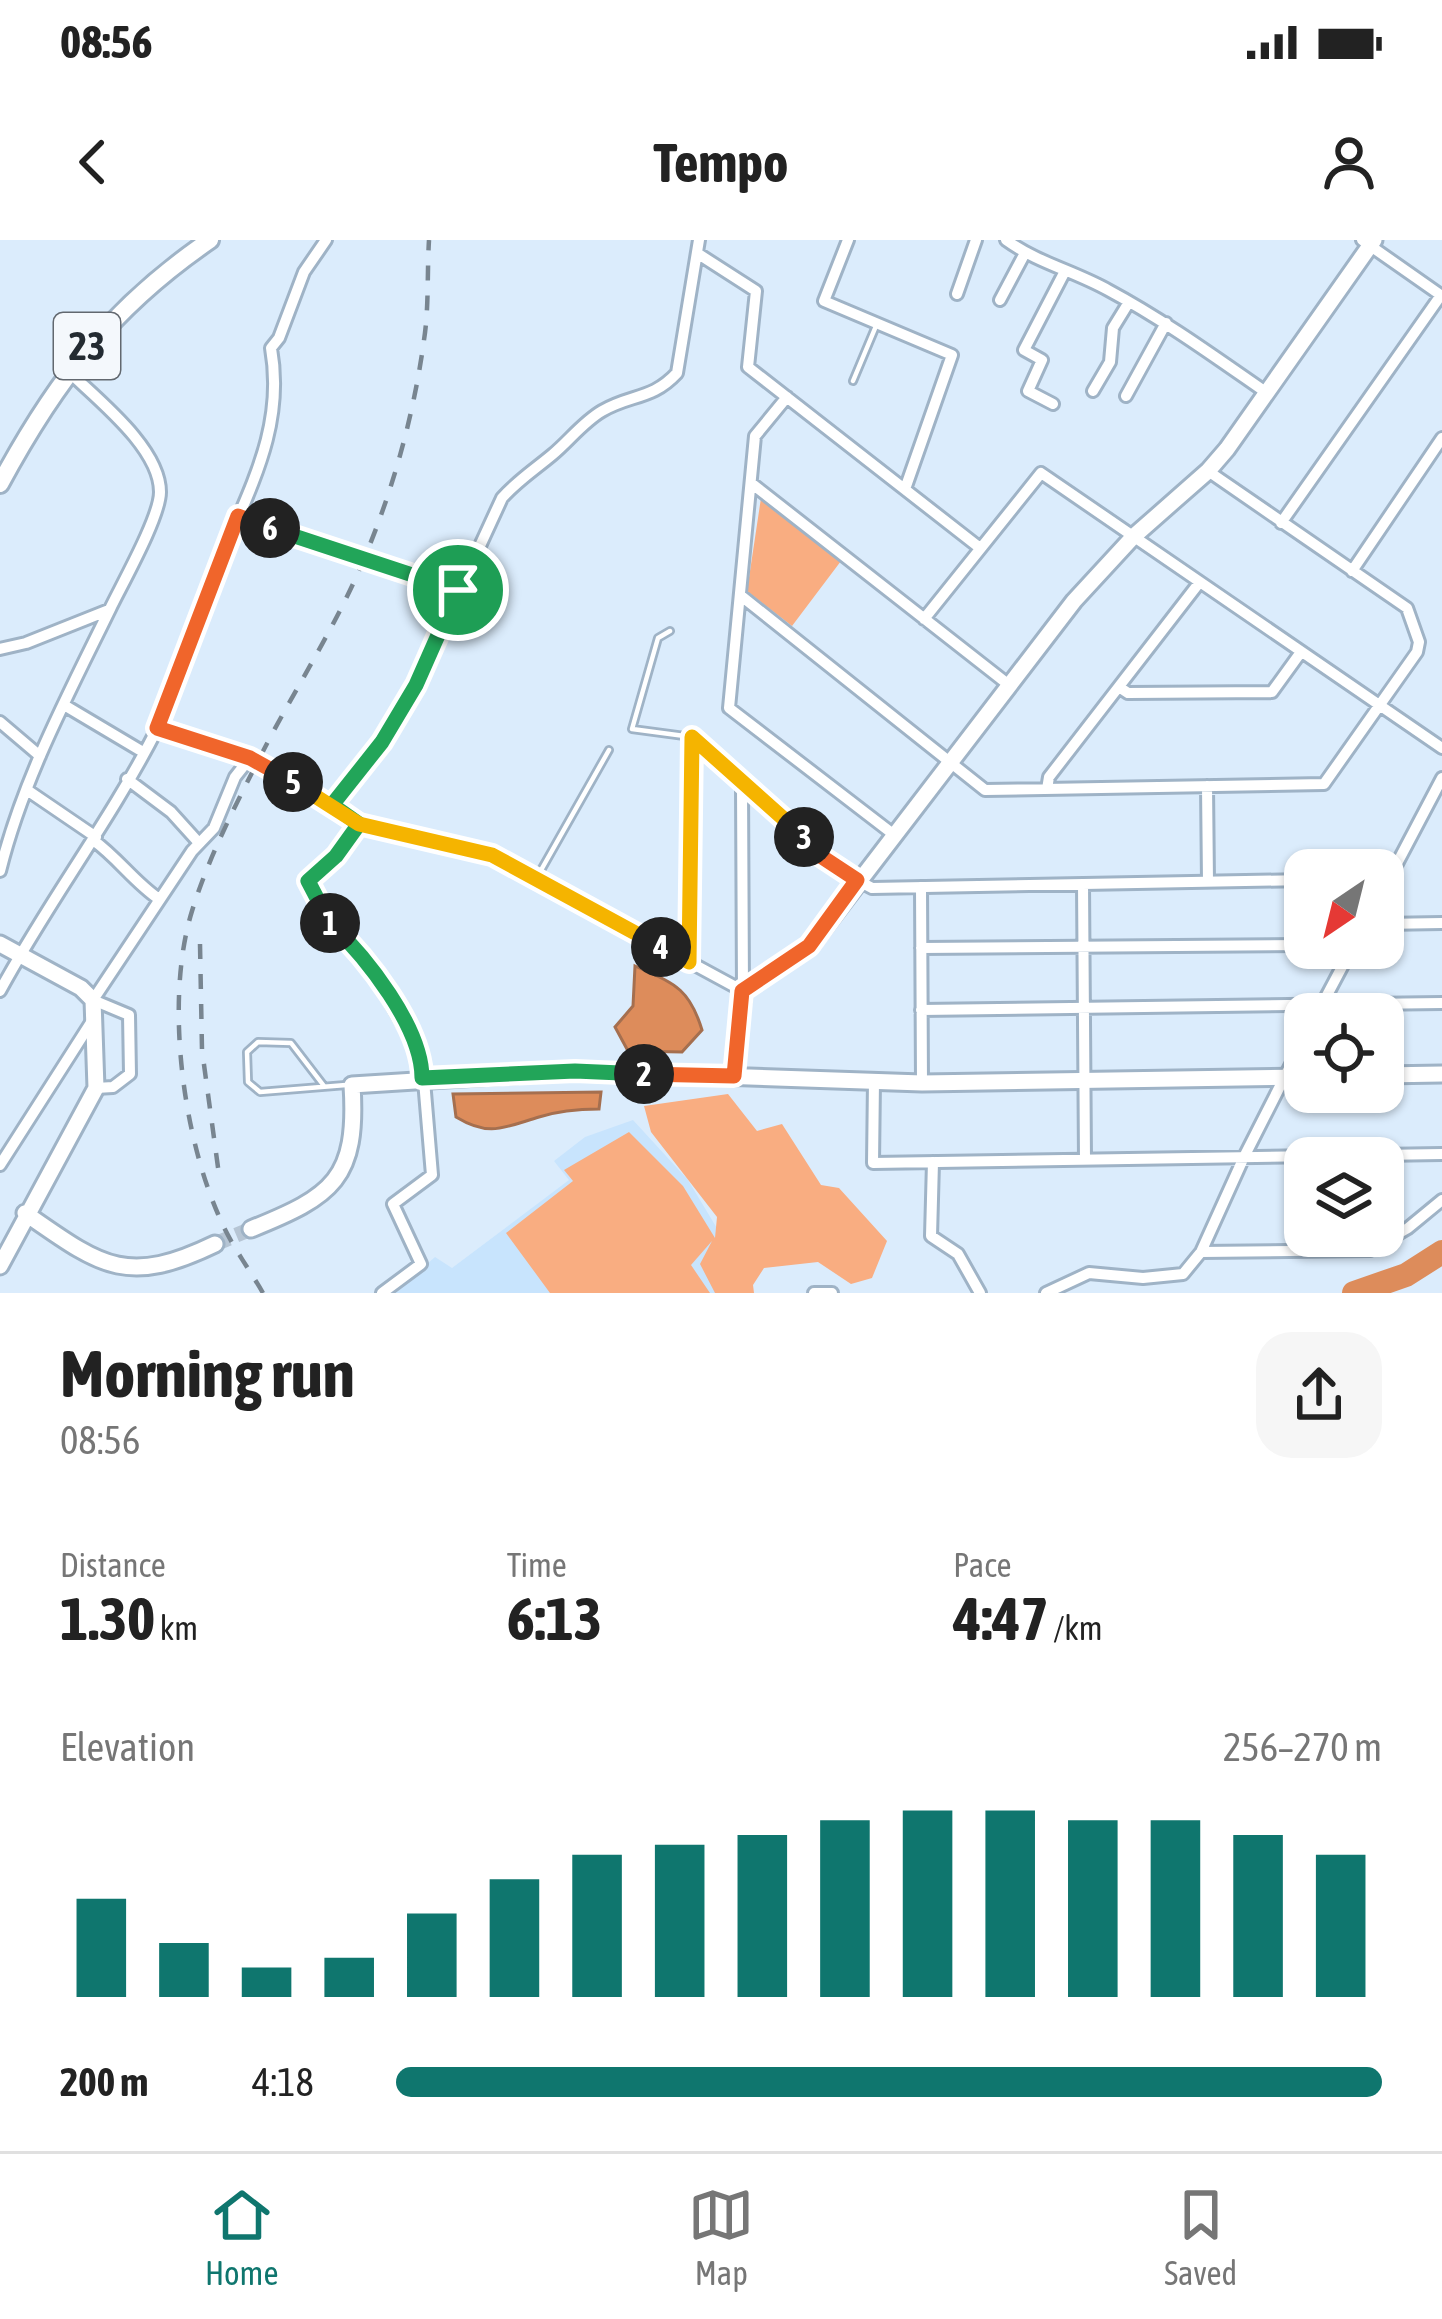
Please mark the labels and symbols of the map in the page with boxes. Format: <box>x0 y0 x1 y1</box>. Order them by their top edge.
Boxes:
road number: 23 <box>54 313 120 379</box>
pin: 6 <box>240 498 300 558</box>
pin <box>407 539 509 641</box>
pin: 5 <box>263 752 323 812</box>
pin: 3 <box>774 807 834 867</box>
north arrow <box>1284 849 1404 969</box>
pin: 1 <box>300 893 360 953</box>
pin: 4 <box>631 917 691 977</box>
pin: 2 <box>614 1044 674 1104</box>

